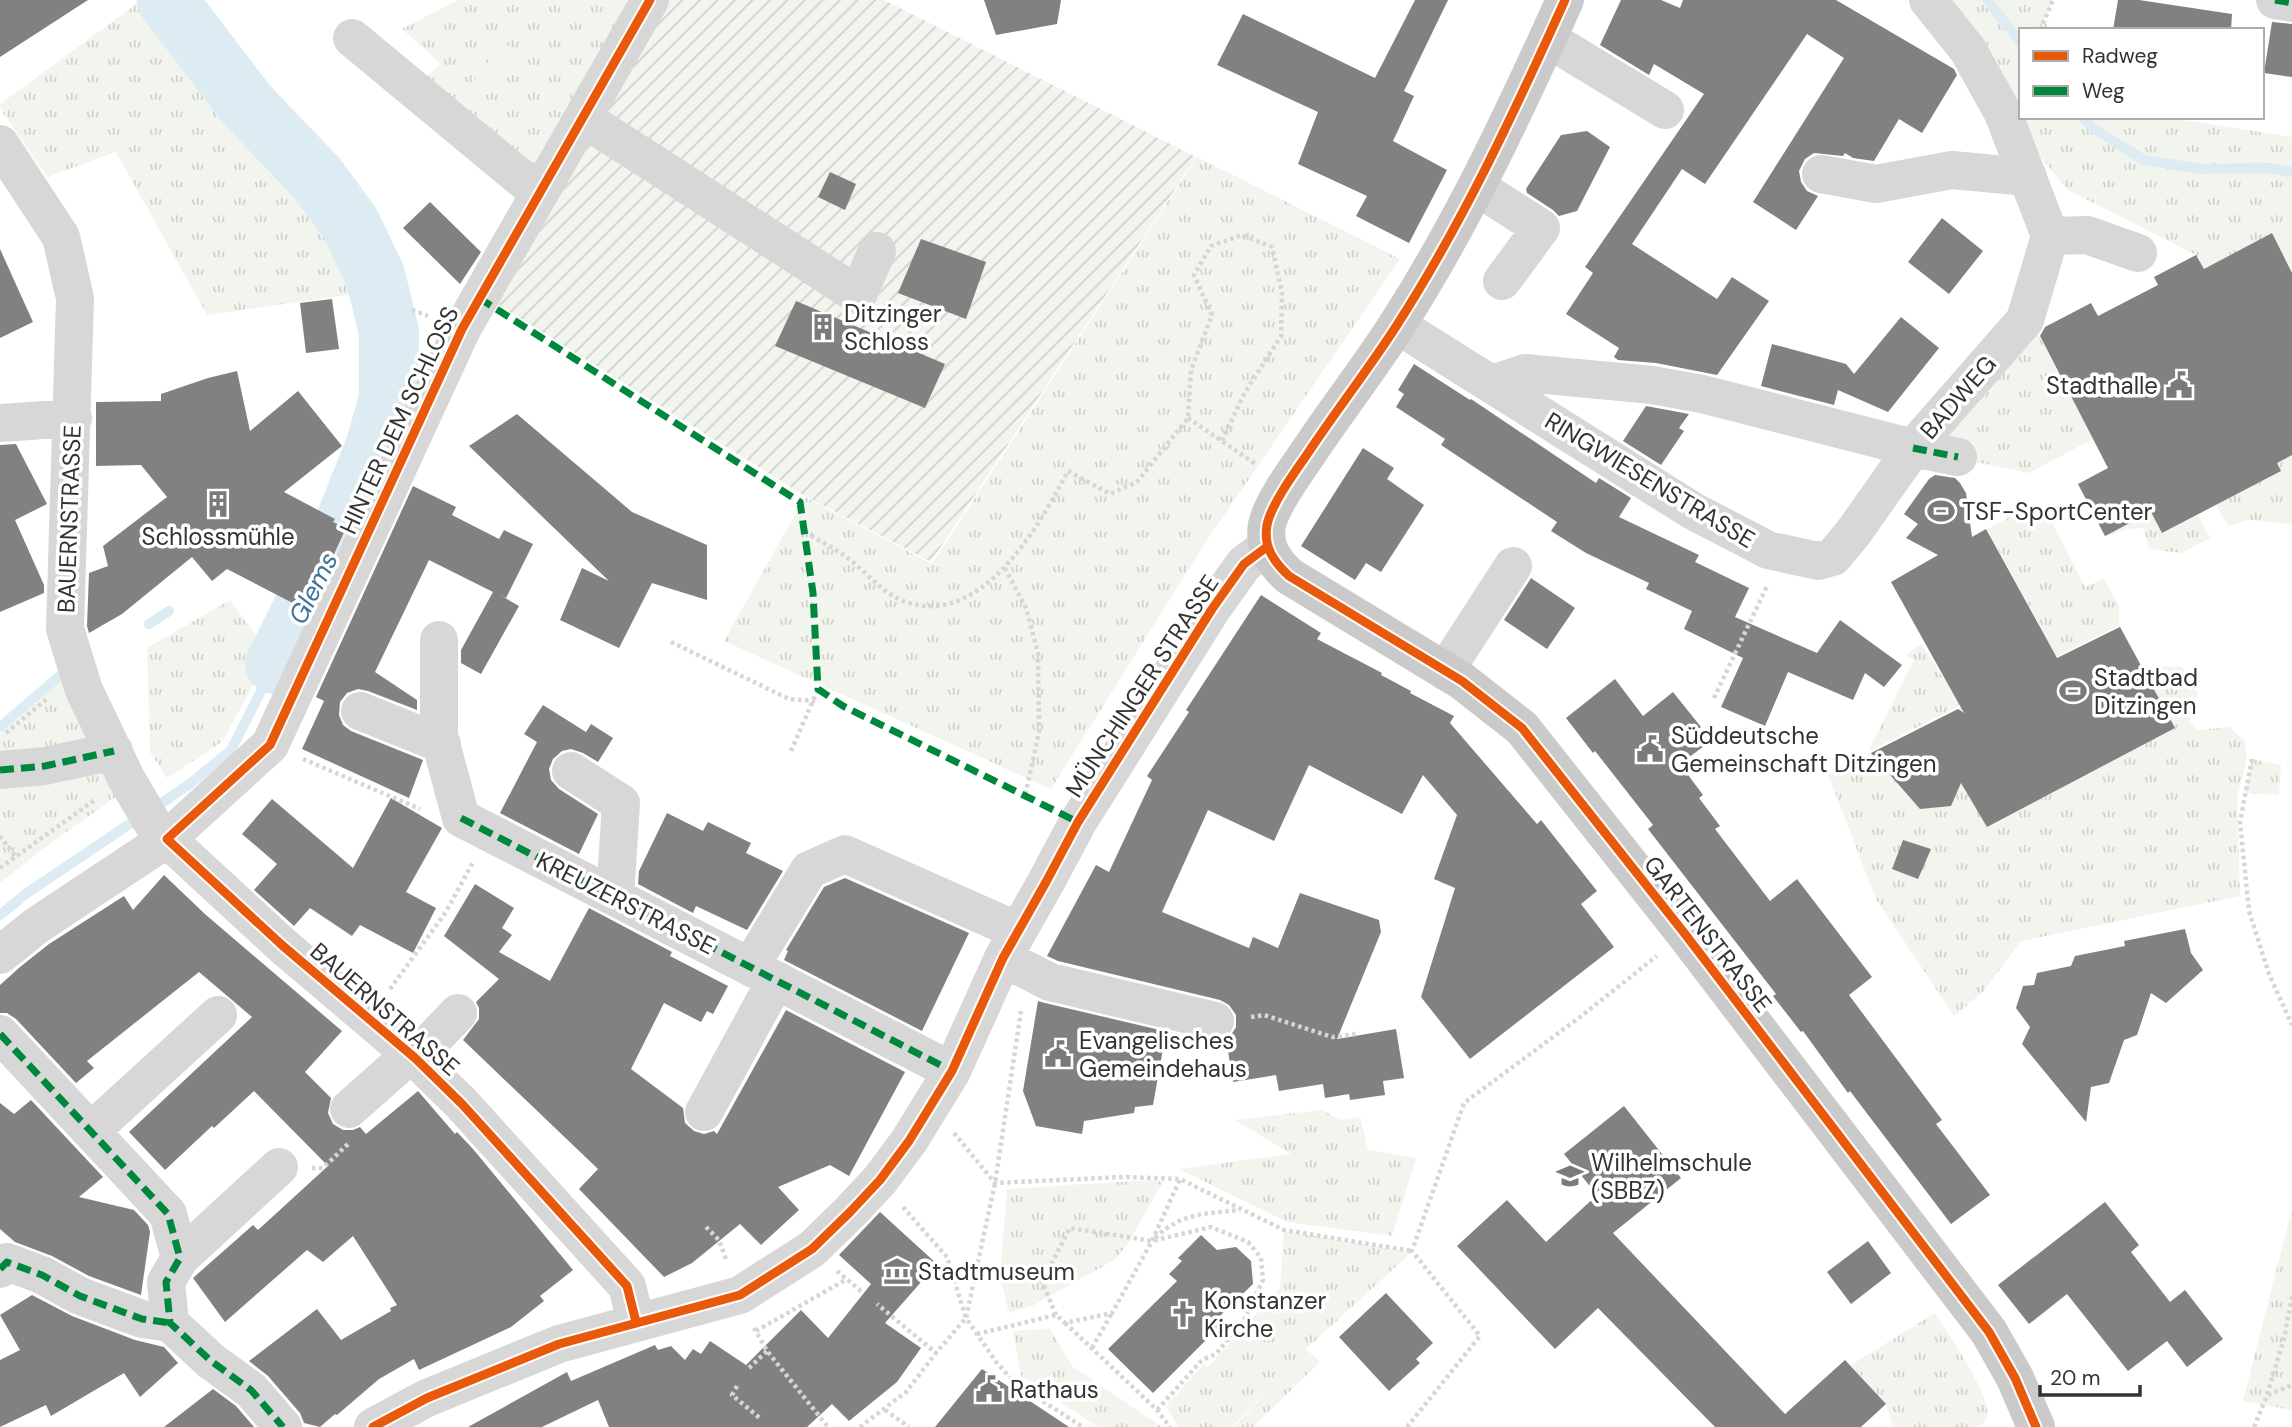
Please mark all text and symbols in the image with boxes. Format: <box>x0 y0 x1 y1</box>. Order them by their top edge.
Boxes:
legend <box>2019 28 2264 119</box>
text: Radweg <box>2082 42 2158 70</box>
text: Weg <box>2082 77 2125 105</box>
place label: Ditzinger Schloss <box>844 298 942 357</box>
street label: HINTER DEM SCHLOSS <box>333 301 465 539</box>
building icon: Ditzinger Schloss <box>808 312 838 342</box>
street label: BADWEG <box>1913 349 2003 445</box>
place label: Stadthalle <box>2046 370 2158 401</box>
public building icon: Stadthalle <box>2164 370 2194 400</box>
street label: RINGWIESENSTRASSE <box>1539 405 1761 555</box>
street label: BAUERNSTRASSE <box>50 424 88 614</box>
building icon: Schlossmühle <box>203 489 233 519</box>
sports icon: TSF-SportCenter <box>1926 496 1956 526</box>
place label: TSF-SportCenter <box>1962 496 2153 527</box>
place label: Schlossmühle <box>141 521 295 552</box>
water label: Glems <box>280 546 346 630</box>
street label: MÜNCHINGER STRASSE <box>1058 569 1226 803</box>
place label: Stadtbad Ditzingen <box>2094 662 2198 721</box>
sports icon: Stadtbad Ditzingen <box>2058 676 2088 706</box>
place label: Süddeutsche Gemeinschaft Ditzingen <box>1671 720 1937 779</box>
public building icon: Süddeutsche Gemeinschaft Ditzingen <box>1635 734 1665 764</box>
street label: KREUZERSTRASSE <box>531 844 721 962</box>
street label: GARTENSTRASSE <box>1637 849 1779 1019</box>
street label: BAUERNSTRASSE <box>304 936 466 1082</box>
place label: Evangelisches Gemeindehaus <box>1079 1025 1247 1084</box>
public building icon: Evangelisches Gemeindehaus <box>1043 1039 1073 1069</box>
place label: Wilhelmschule (SBBZ) <box>1591 1147 1752 1206</box>
school or university icon: Wilhelmschule (SBBZ) <box>1555 1161 1585 1191</box>
museum icon: Stadtmuseum <box>882 1256 912 1286</box>
place label: Stadtmuseum <box>918 1256 1075 1287</box>
place label: Konstanzer Kirche <box>1204 1285 1327 1344</box>
church icon: Konstanzer Kirche <box>1168 1299 1198 1329</box>
scale bar <box>2040 1354 2140 1398</box>
text: 20 m <box>2050 1364 2101 1392</box>
public building icon: Rathaus <box>974 1374 1004 1404</box>
place label: Rathaus <box>1010 1374 1099 1405</box>

